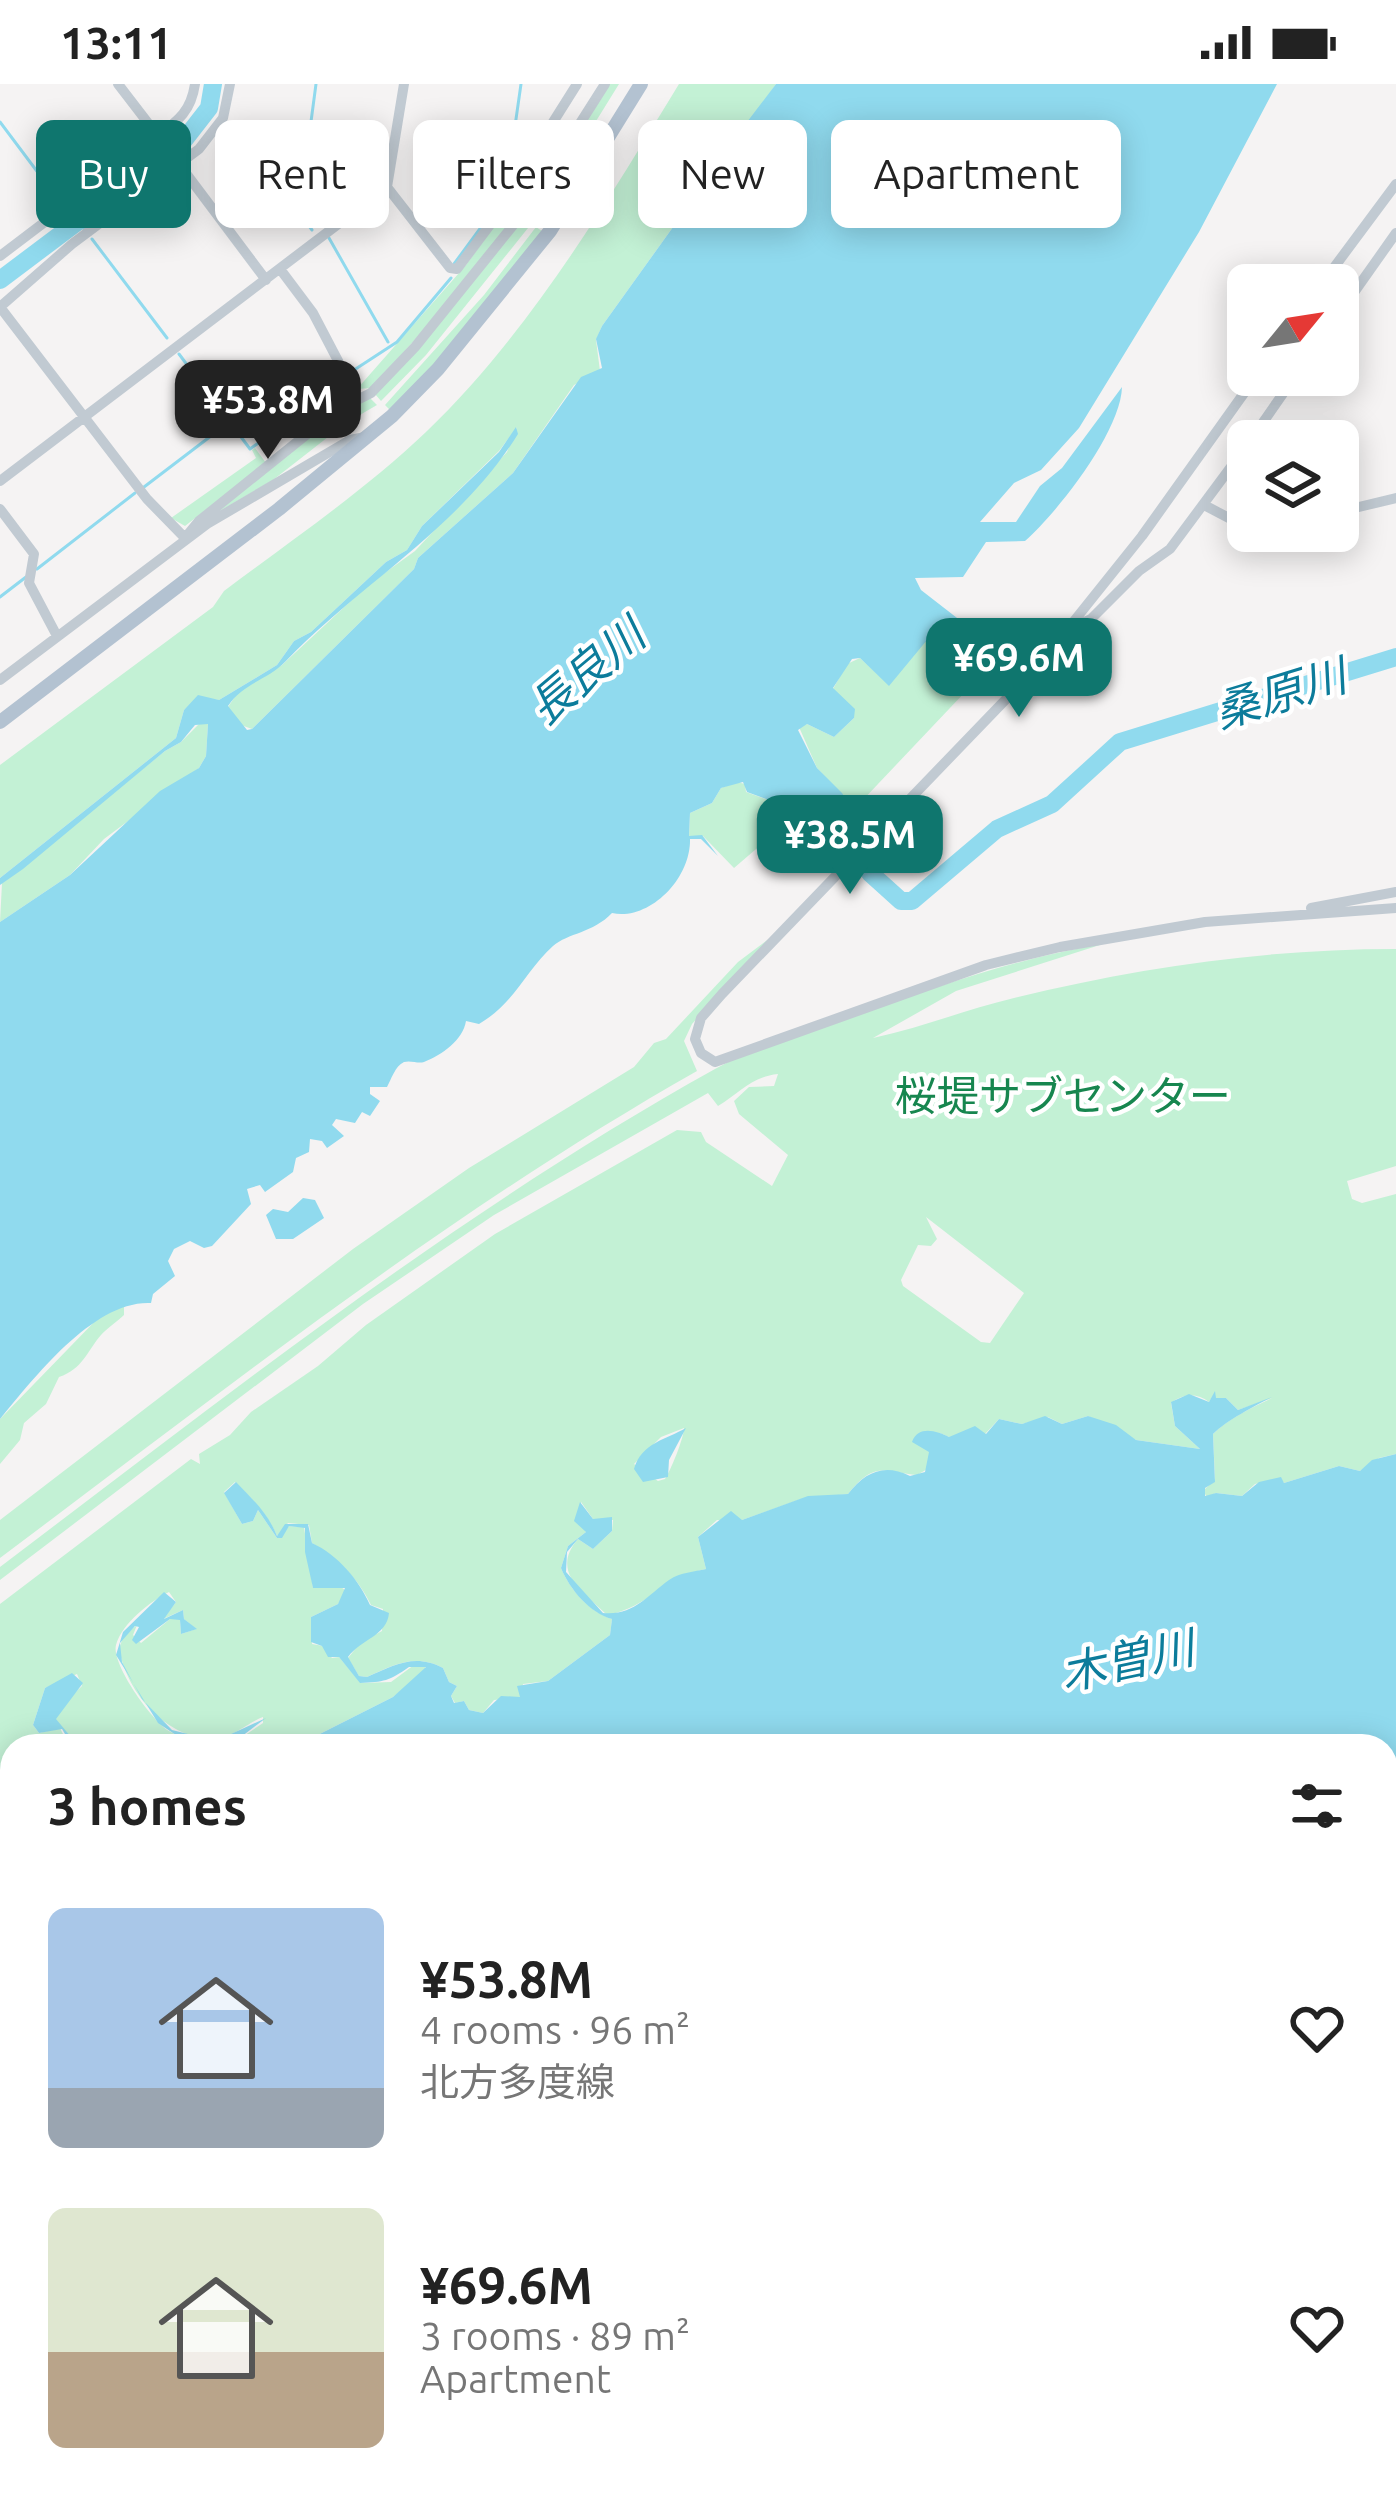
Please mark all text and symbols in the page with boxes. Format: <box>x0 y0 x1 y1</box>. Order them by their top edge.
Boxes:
text: 13:11 <box>60 17 173 68</box>
chip: Buy <box>36 120 191 228</box>
chip: Rent <box>215 120 389 228</box>
chip: Filters <box>413 120 614 228</box>
chip: New <box>638 120 807 228</box>
chip: Apartment <box>831 120 1121 228</box>
north arrow <box>1227 264 1359 396</box>
map controls <box>1227 264 1359 552</box>
pin: ¥53.8M <box>170 360 366 462</box>
text: ¥53.8M <box>202 377 334 420</box>
button: layers <box>1227 420 1359 552</box>
water label: 長良川 <box>518 606 657 734</box>
pin: ¥69.6M <box>921 618 1117 720</box>
text: ¥69.6M <box>953 635 1085 678</box>
water label: 桑原川 <box>1208 648 1356 737</box>
pin: ¥38.5M <box>752 795 948 897</box>
text: ¥38.5M <box>784 812 916 855</box>
park label: 桜堤サブセンター <box>895 1072 1231 1119</box>
water label: 木曽川 <box>1056 1620 1202 1699</box>
icon: filters <box>1284 1773 1350 1839</box>
text: 3 homes <box>48 1777 247 1835</box>
text: ¥53.8M <box>420 1950 593 2008</box>
icon: home <box>144 1956 288 2100</box>
icon: heart <box>1284 1995 1350 2061</box>
text: 4 rooms · 96 m² <box>420 2008 690 2051</box>
text: 北方多度線 <box>420 2060 615 2103</box>
icon: home <box>144 2256 288 2400</box>
text: ¥69.6M <box>420 2256 593 2314</box>
icon: heart <box>1284 2295 1350 2361</box>
text: 3 rooms · 89 m² <box>420 2314 690 2357</box>
text: Apartment <box>420 2357 611 2400</box>

